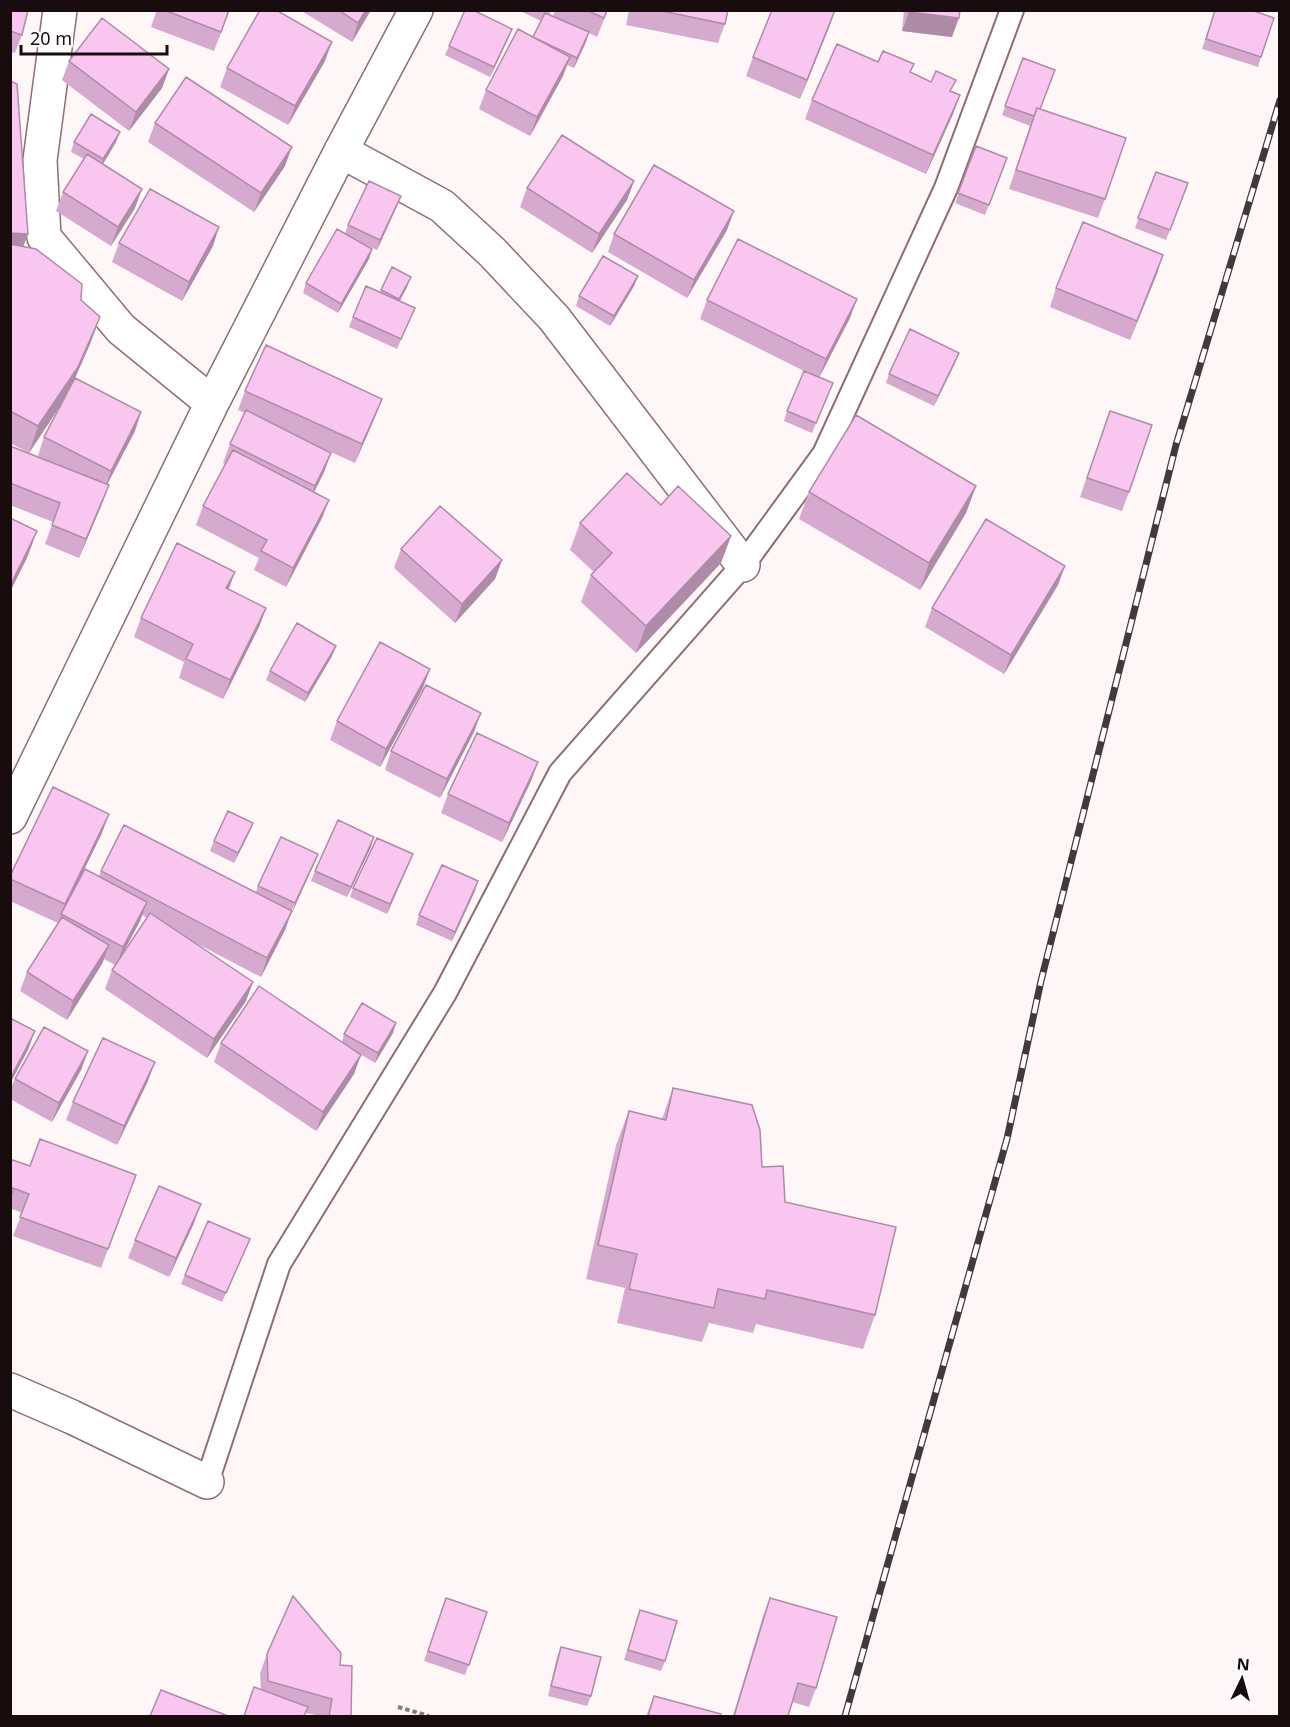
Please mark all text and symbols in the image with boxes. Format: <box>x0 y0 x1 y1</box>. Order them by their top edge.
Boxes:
scale bar <box>21 18 166 56</box>
text: 20 m <box>30 26 72 50</box>
north arrow <box>1212 1649 1272 1709</box>
text: N <box>1236 1653 1251 1676</box>

